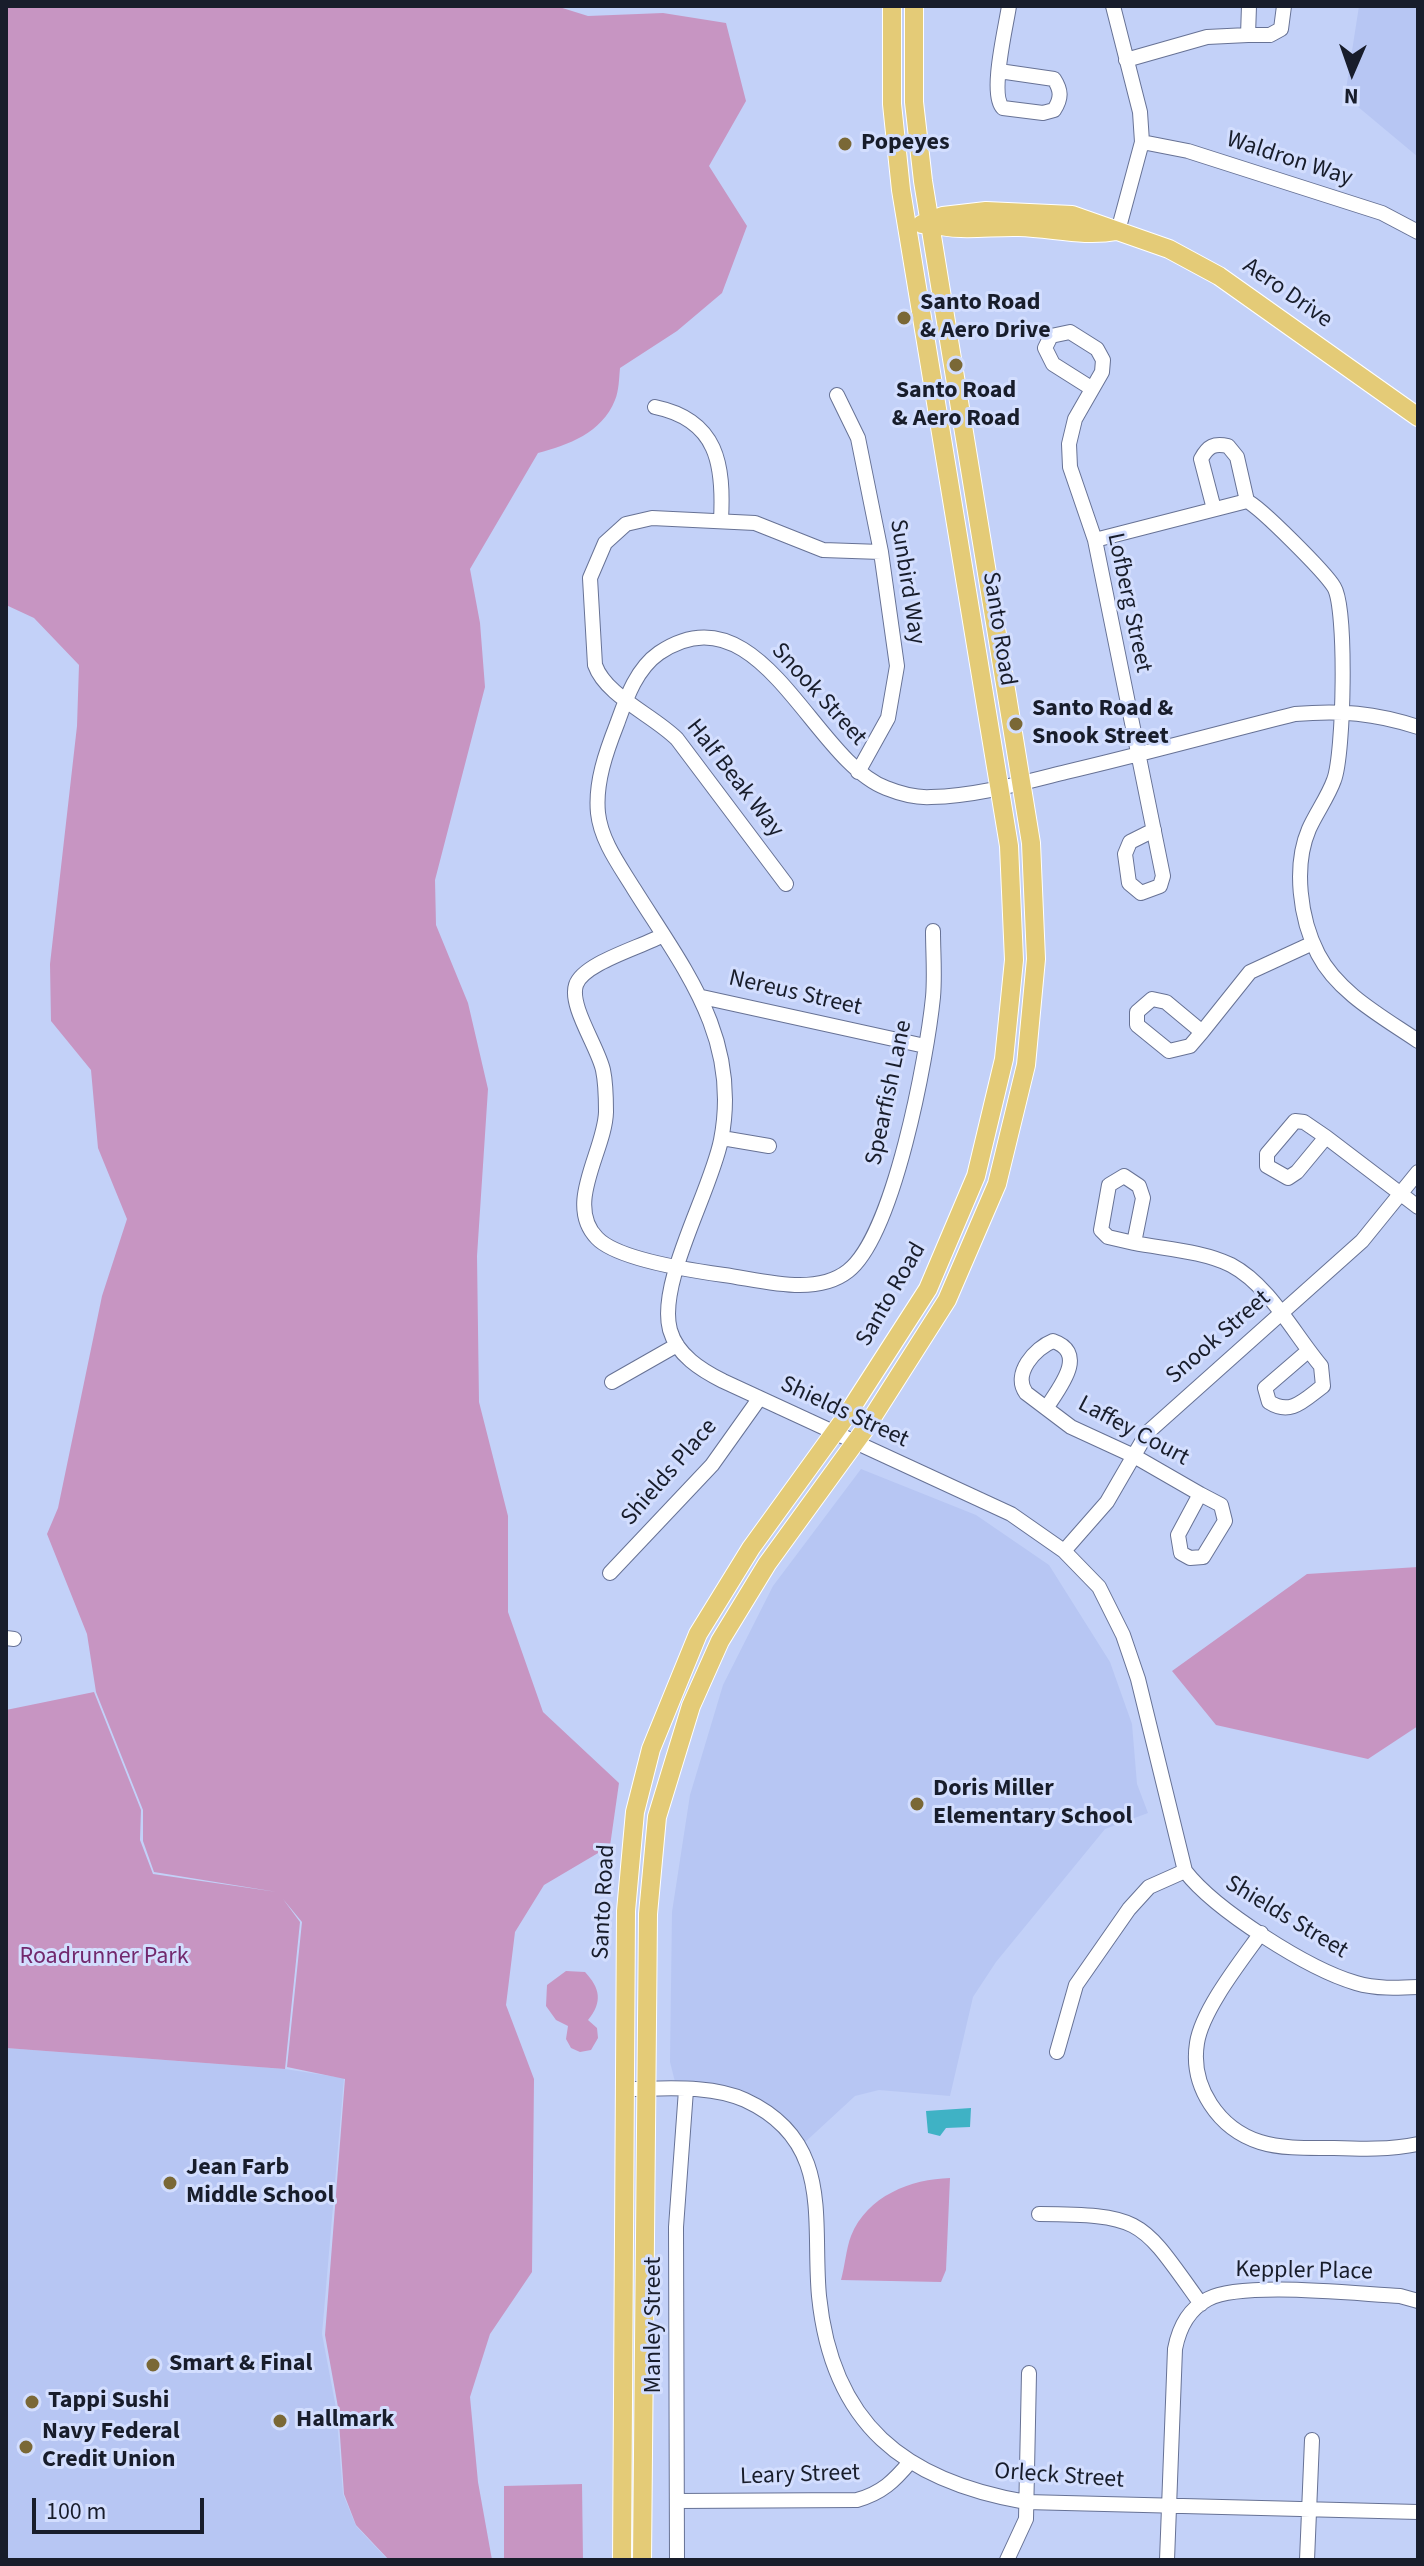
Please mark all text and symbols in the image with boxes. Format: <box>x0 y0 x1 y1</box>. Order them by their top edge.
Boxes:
north arrow <box>1312 32 1392 112</box>
text: N <box>1343 80 1359 112</box>
street label: Waldron Way <box>1222 126 1356 194</box>
place label: Popeyes <box>861 130 950 158</box>
marker: Popeyes <box>836 135 854 153</box>
street label: Aero Drive <box>1237 253 1337 335</box>
place label: Santo Road & Aero Drive <box>920 290 1051 346</box>
marker: Santo Road & Aero Drive <box>895 309 913 327</box>
marker: Santo Road & Aero Road <box>947 356 965 374</box>
place label: Santo Road & Aero Road <box>892 378 1020 434</box>
street label: Sunbird Way <box>882 517 930 647</box>
street label: Lofberg Street <box>1099 531 1157 675</box>
street label: Santo Road <box>975 570 1021 688</box>
street label: Snook Street <box>764 638 872 752</box>
place label: Santo Road & Snook Street <box>1032 696 1173 752</box>
street label: Half Beak Way <box>679 714 789 844</box>
marker: Santo Road & Snook Street <box>1007 715 1025 733</box>
street label: Nereus Street <box>726 965 864 1023</box>
street label: Spearfish Lane <box>861 1018 919 1168</box>
street label: Santo Road <box>851 1238 933 1352</box>
street label: Snook Street <box>1161 1285 1277 1391</box>
street label: Shields Street <box>775 1371 913 1455</box>
street label: Laffey Court <box>1073 1391 1193 1473</box>
street label: Shields Place <box>616 1414 724 1532</box>
place label: Doris Miller Elementary School <box>933 1776 1132 1832</box>
marker: Doris Miller Elementary School <box>908 1795 926 1813</box>
street label: Santo Road <box>588 1844 622 1960</box>
street label: Shields Street <box>1219 1870 1353 1966</box>
park label: Roadrunner Park <box>19 1944 189 1972</box>
place label: Jean Farb Middle School <box>186 2155 334 2211</box>
marker: Jean Farb Middle School <box>161 2174 179 2192</box>
street label: Keppler Place <box>1235 2256 1373 2288</box>
street label: Manley Street <box>641 2257 669 2393</box>
place label: Smart & Final <box>169 2351 312 2379</box>
marker: Smart & Final <box>144 2356 162 2374</box>
place label: Tappi Sushi <box>48 2388 169 2416</box>
marker: Tappi Sushi <box>23 2393 41 2411</box>
place label: Hallmark <box>296 2407 394 2435</box>
marker: Hallmark <box>271 2412 289 2430</box>
place label: Navy Federal Credit Union <box>42 2419 180 2475</box>
marker: Navy Federal Credit Union <box>17 2438 35 2456</box>
street label: Orleck Street <box>993 2458 1125 2496</box>
street label: Leary Street <box>739 2460 861 2492</box>
scale bar <box>36 2482 208 2532</box>
text: 100 m <box>46 2494 106 2529</box>

